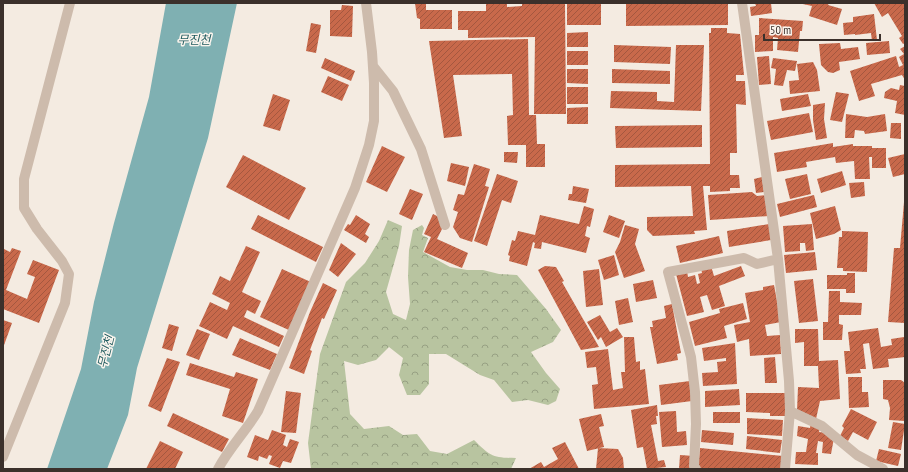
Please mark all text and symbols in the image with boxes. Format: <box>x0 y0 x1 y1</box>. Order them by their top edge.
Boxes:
scale bar <box>764 16 880 42</box>
text: 50 m <box>770 22 791 37</box>
water label: 무진천 <box>177 32 213 47</box>
water label: 무진천 <box>94 332 117 370</box>

